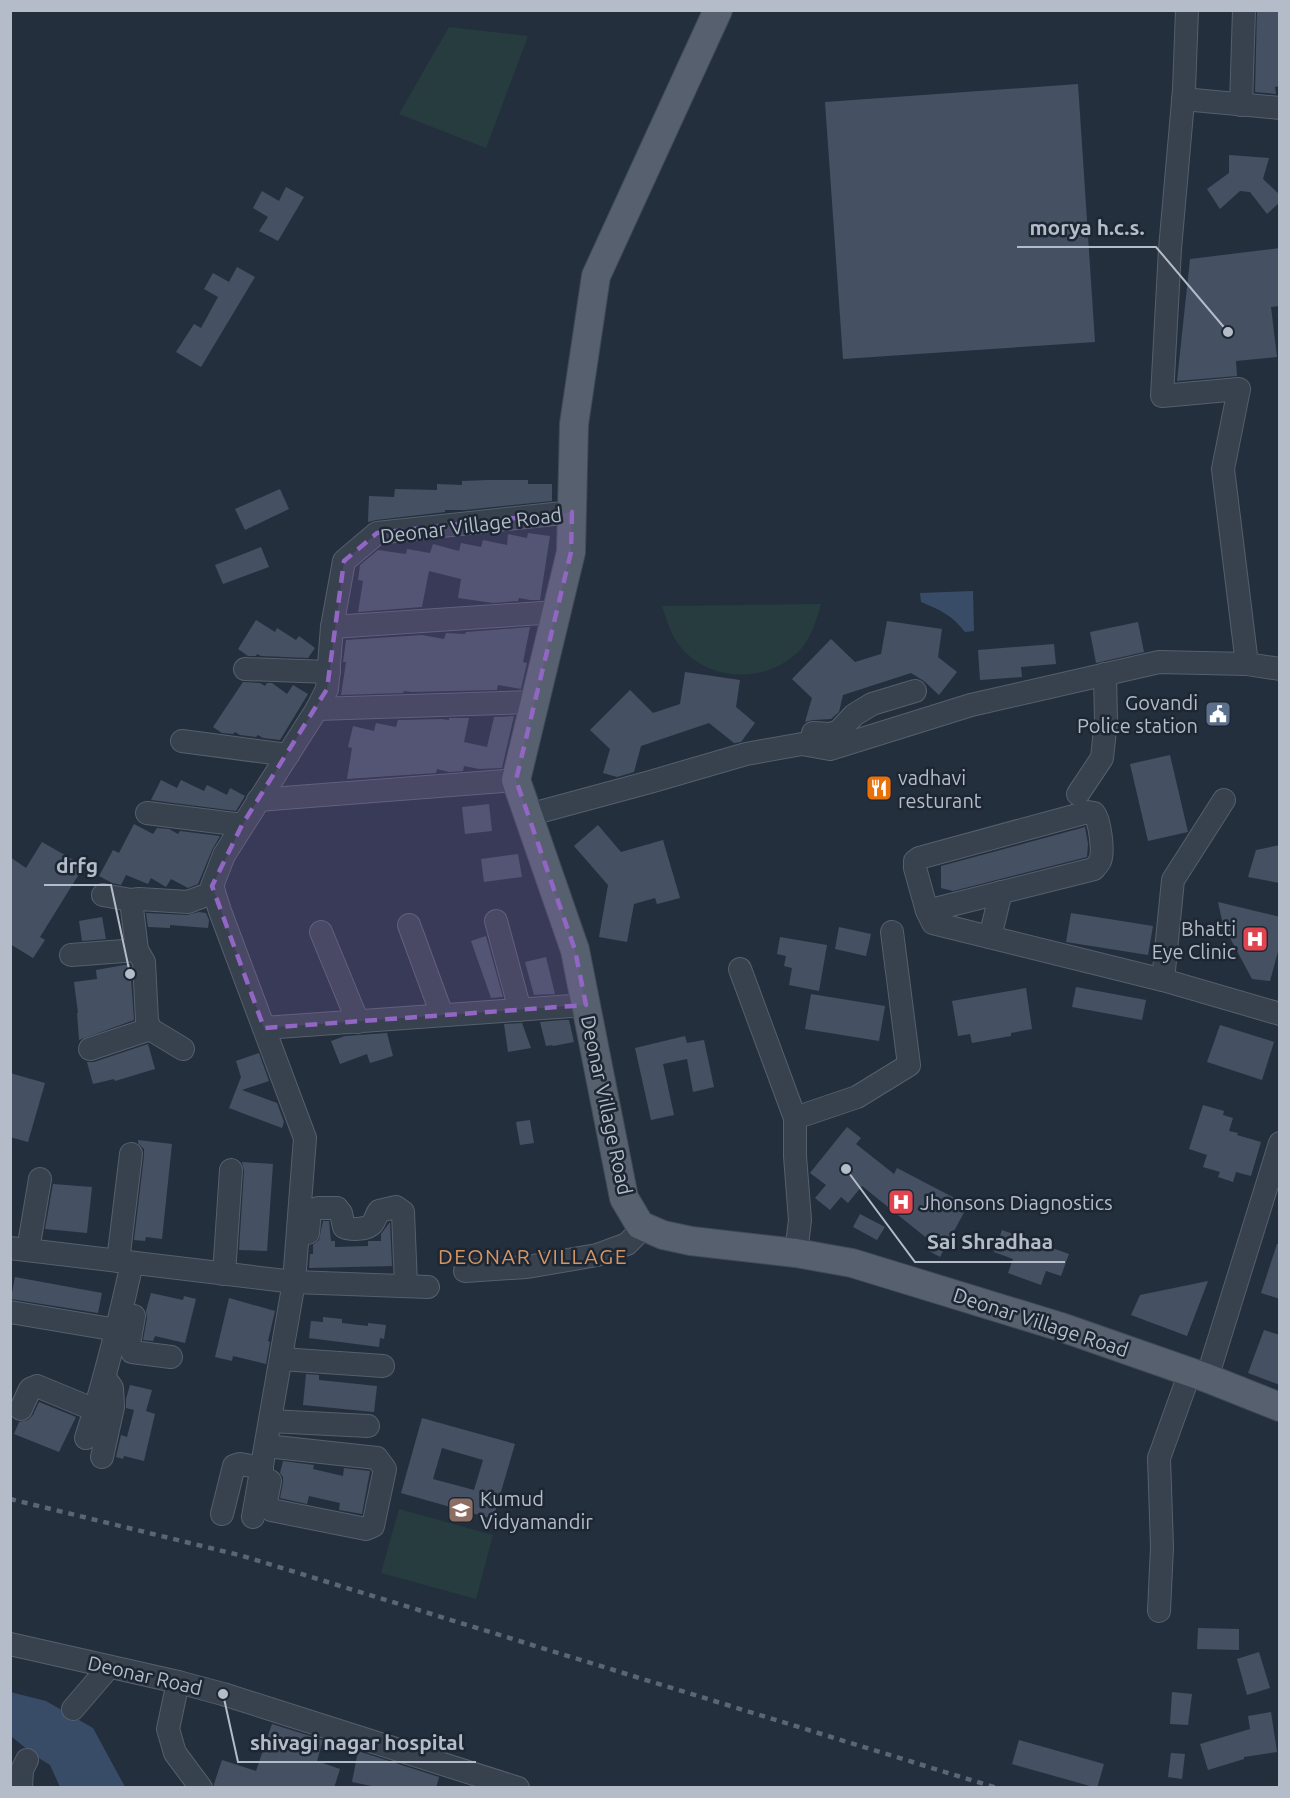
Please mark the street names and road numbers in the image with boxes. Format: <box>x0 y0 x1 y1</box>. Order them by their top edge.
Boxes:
street label: Deonar Village Road <box>379 502 563 548</box>
street label: Deonar Village Road <box>577 1013 637 1197</box>
street label: Deonar Village Road <box>950 1283 1132 1361</box>
street label: Deonar Road <box>85 1651 205 1699</box>

